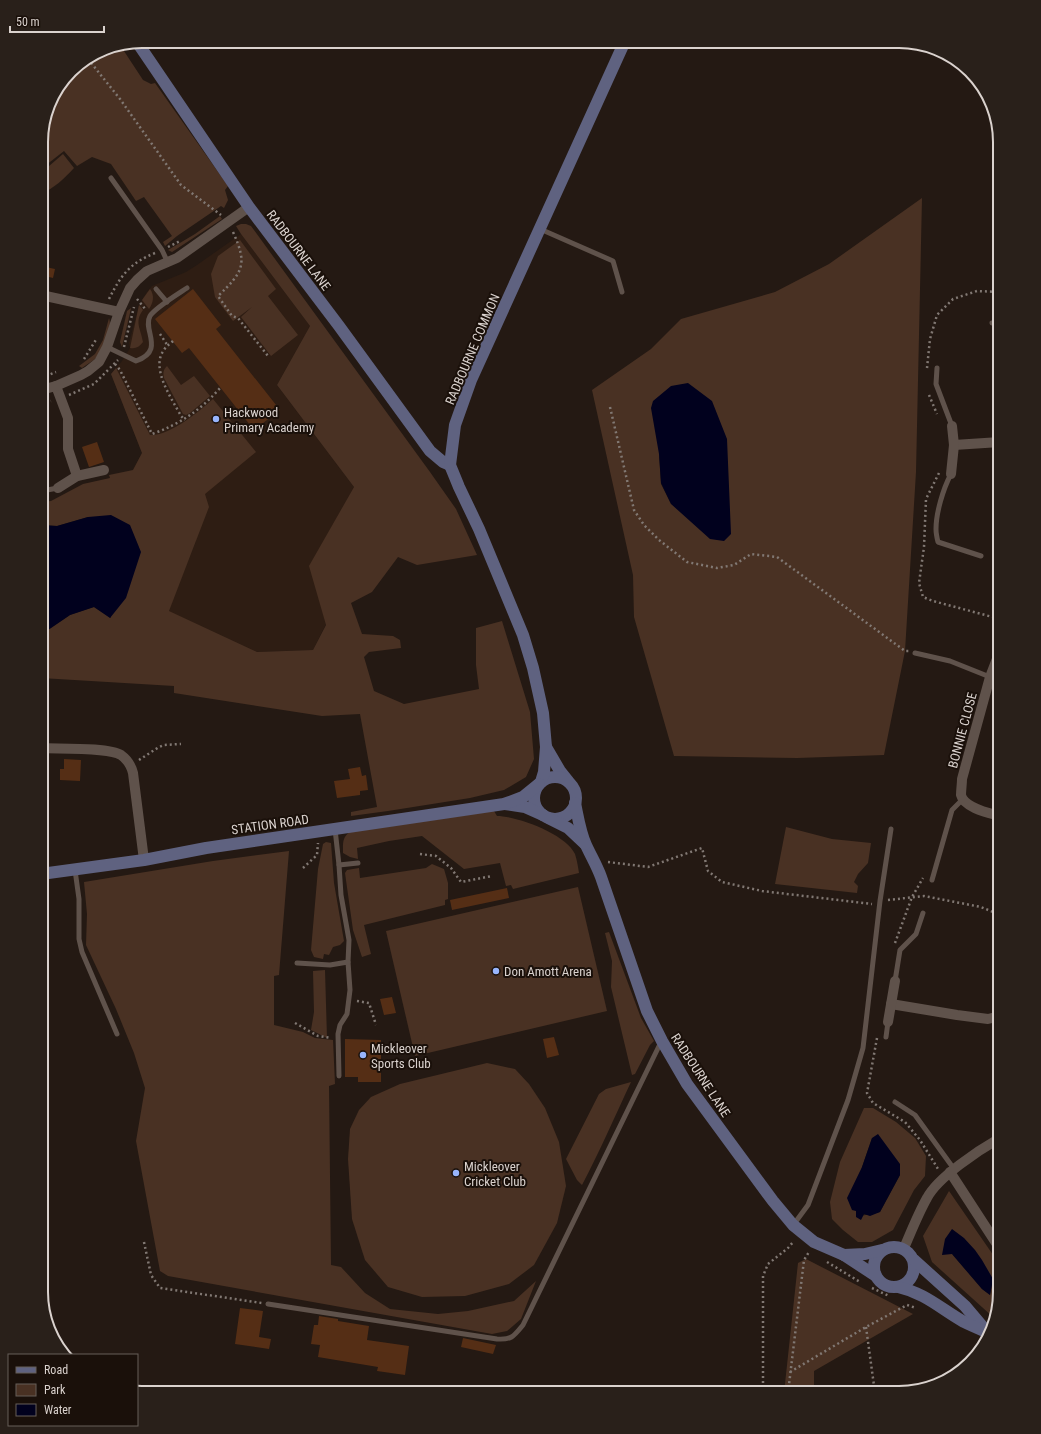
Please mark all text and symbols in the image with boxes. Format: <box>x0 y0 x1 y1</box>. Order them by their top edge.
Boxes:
scale bar <box>10 8 104 34</box>
text: 50 m <box>16 15 40 29</box>
street label: RADBOURNE LANE <box>263 207 334 293</box>
street label: RADBOURNE COMMON <box>442 291 503 407</box>
place label: Hackwood Primary Academy <box>224 405 315 435</box>
marker: Hackwood Primary Academy <box>211 414 221 424</box>
street label: BONNIE CLOSE <box>945 691 980 770</box>
street label: STATION ROAD <box>230 812 310 837</box>
place label: Don Amott Arena <box>504 964 592 979</box>
marker: Don Amott Arena <box>491 966 501 976</box>
street label: RADBOURNE LANE <box>668 1031 733 1120</box>
place label: Mickleover Sports Club <box>371 1041 431 1071</box>
marker: Mickleover Sports Club <box>358 1050 368 1060</box>
place label: Mickleover Cricket Club <box>464 1159 526 1189</box>
marker: Mickleover Cricket Club <box>451 1168 461 1178</box>
legend <box>8 1354 138 1426</box>
text: Road <box>44 1363 68 1377</box>
text: Park <box>44 1383 66 1397</box>
text: Water <box>44 1403 72 1417</box>

